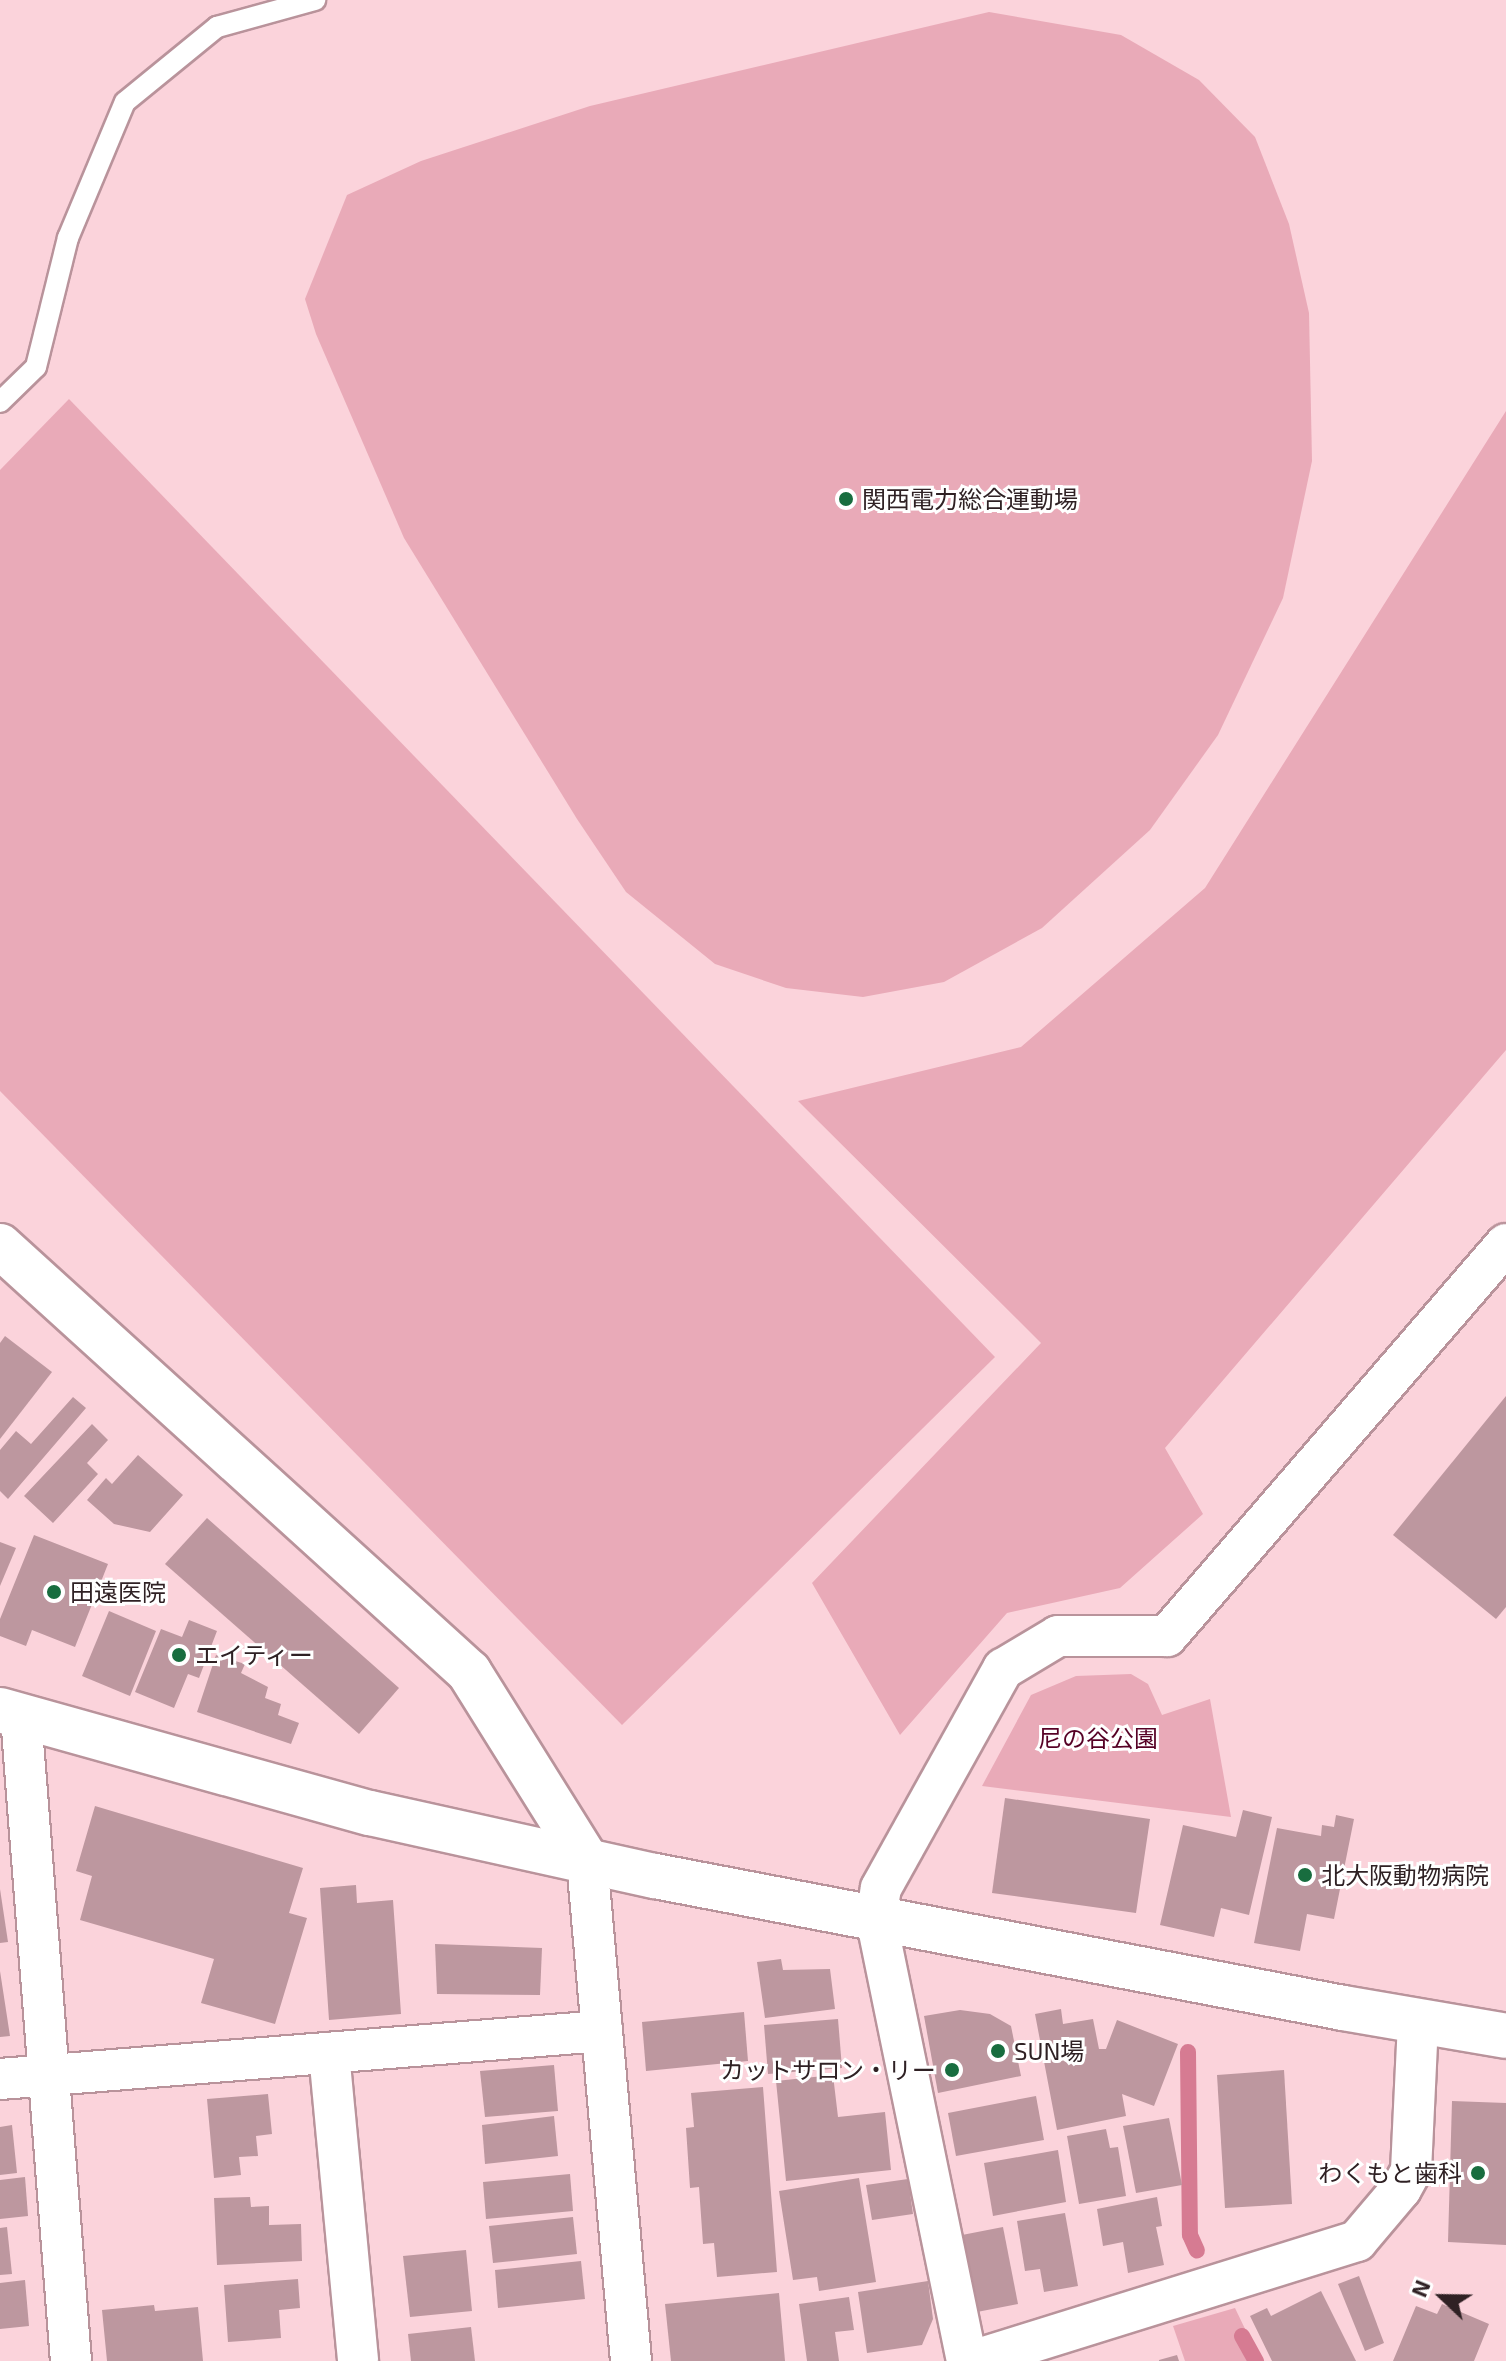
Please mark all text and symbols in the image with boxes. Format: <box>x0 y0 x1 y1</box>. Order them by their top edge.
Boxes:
place label: 関西電力総合運動場 <box>862 485 1078 513</box>
marker: 関西電力総合運動場 <box>837 490 855 508</box>
place label: 田遠医院 <box>70 1578 166 1606</box>
marker: 田遠医院 <box>45 1583 63 1601</box>
place label: エイティー <box>195 1641 315 1669</box>
marker: エイティー <box>170 1646 188 1664</box>
park label: 尼の谷公園 <box>1038 1724 1158 1752</box>
place label: 北大阪動物病院 <box>1321 1861 1489 1889</box>
marker: 北大阪動物病院 <box>1296 1866 1314 1884</box>
place label: SUN場 <box>1014 2037 1084 2065</box>
marker: SUN場 <box>989 2042 1007 2060</box>
place label: カットサロン・リー <box>720 2056 936 2084</box>
marker: カットサロン・リー <box>943 2061 961 2079</box>
place label: わくもと歯科 <box>1318 2159 1462 2187</box>
marker: わくもと歯科 <box>1469 2164 1487 2182</box>
north arrow <box>1402 2257 1482 2337</box>
text: N <box>1405 2276 1435 2300</box>

